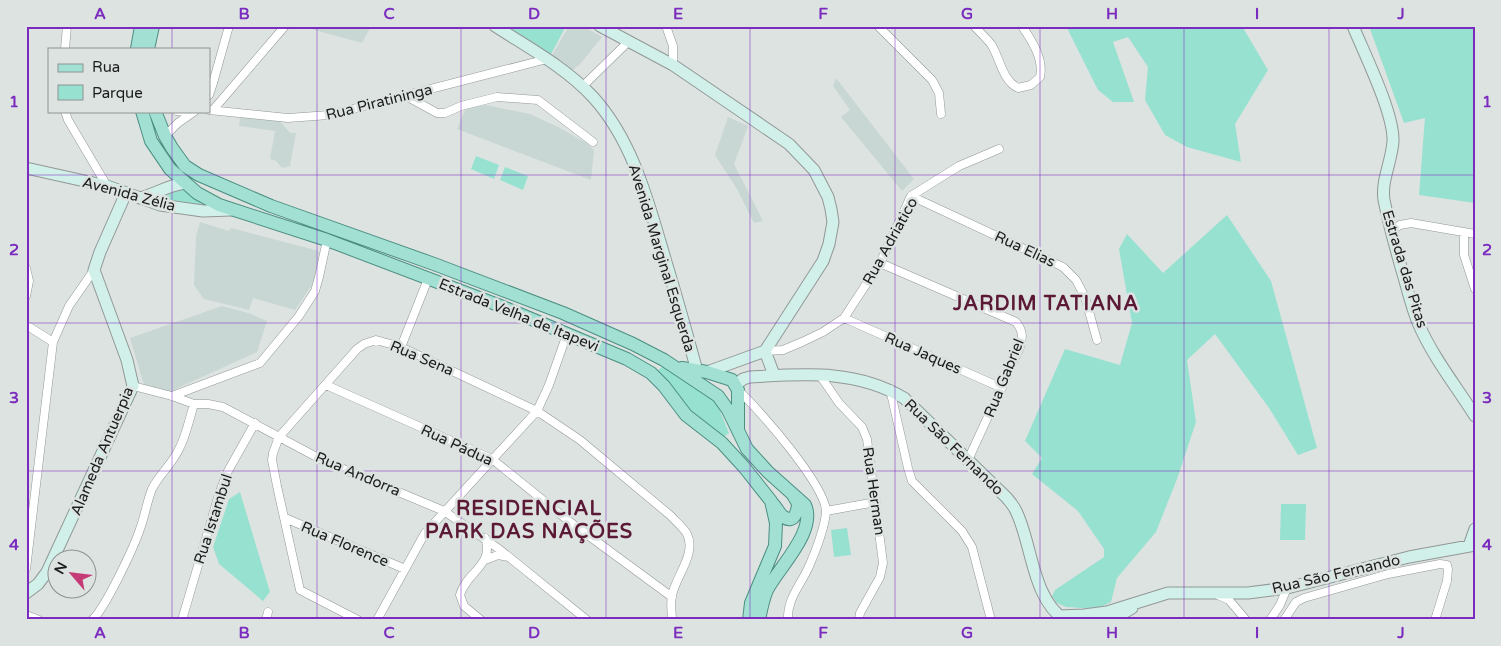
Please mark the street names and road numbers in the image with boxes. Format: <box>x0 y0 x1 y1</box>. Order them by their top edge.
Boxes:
street label: Rua Piratininga <box>324 80 434 124</box>
street label: Avenida Marginal Esquerda <box>625 162 699 354</box>
street label: Avenida Zélia <box>80 173 178 215</box>
street label: Rua Adriatico <box>859 194 921 288</box>
street label: Estrada das Pitas <box>1379 208 1431 330</box>
street label: Rua Elias <box>992 227 1058 271</box>
street label: Estrada Velha de Itapevi <box>436 275 602 355</box>
street label: Rua Jaques <box>882 328 964 378</box>
street label: Rua Gabriel <box>980 336 1028 420</box>
street label: Rua Sena <box>387 337 457 379</box>
street label: Alameda Antuerpia <box>67 384 137 518</box>
street label: Rua São Fernando <box>901 395 1007 499</box>
street label: Rua Pádua <box>418 421 496 469</box>
street label: Rua Herman <box>859 446 889 536</box>
street label: Rua Andorra <box>313 448 403 500</box>
street label: Rua Istambul <box>190 472 236 566</box>
street label: Rua Florence <box>298 517 392 571</box>
street label: Rua São Fernando <box>1270 551 1402 597</box>

